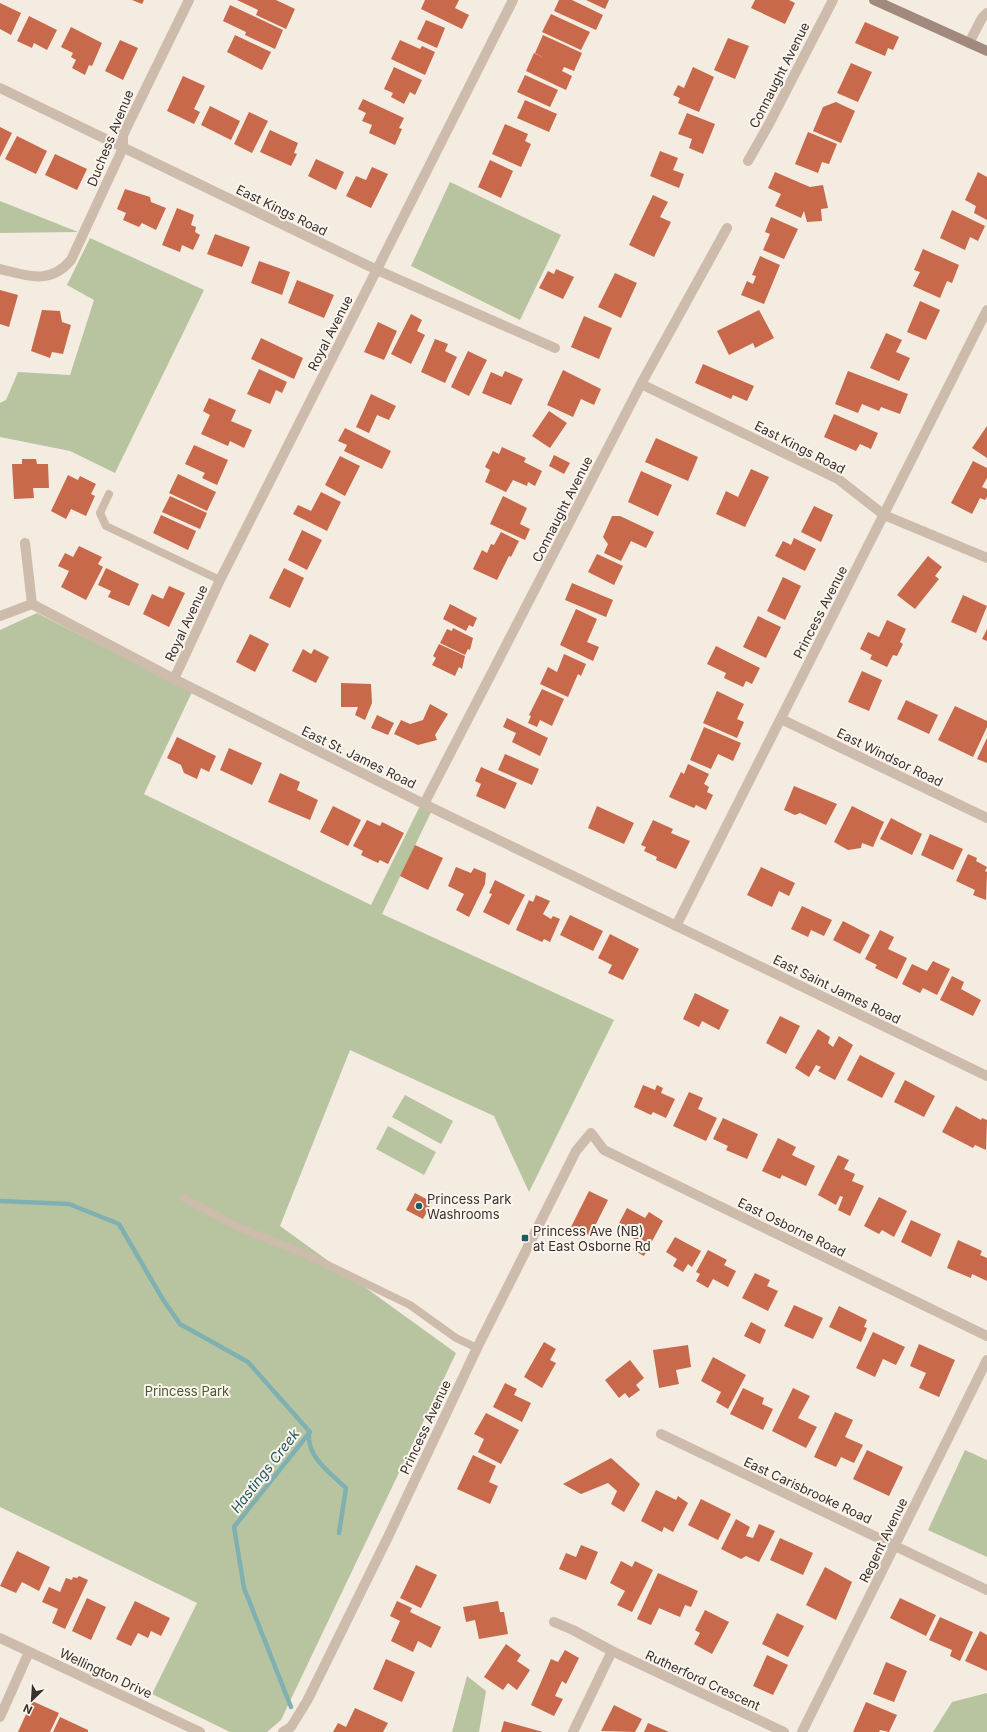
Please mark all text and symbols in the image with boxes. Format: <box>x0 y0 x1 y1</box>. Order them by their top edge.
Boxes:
street label: Connaught Avenue <box>745 19 813 131</box>
street label: Duchess Avenue <box>83 87 137 189</box>
street label: East Kings Road <box>234 181 330 239</box>
street label: Royal Avenue <box>304 293 356 373</box>
street label: East Kings Road <box>752 417 848 477</box>
street label: Connaught Avenue <box>528 453 596 565</box>
street label: Princess Avenue <box>790 563 850 661</box>
street label: Royal Avenue <box>161 582 211 664</box>
street label: East St. James Road <box>299 722 419 792</box>
street label: East Windsor Road <box>834 724 946 790</box>
street label: East Saint James Road <box>771 951 903 1027</box>
place label: Princess Park Washrooms <box>427 1191 511 1222</box>
street label: East Osborne Road <box>736 1194 848 1260</box>
marker: Princess Park Washrooms <box>414 1201 424 1211</box>
place label: Princess Ave (NB) at East Osborne Rd <box>533 1223 651 1254</box>
marker: Princess Ave (NB) at East Osborne Rd <box>520 1233 530 1243</box>
street label: Princess Avenue <box>396 1377 454 1477</box>
park label: Princess Park <box>145 1383 229 1399</box>
water label: Hastings Creek <box>227 1425 303 1516</box>
street label: East Carisbrooke Road <box>741 1453 875 1527</box>
street label: Regent Avenue <box>856 1495 910 1585</box>
street label: Wellington Drive <box>57 1645 155 1701</box>
street label: Rutherford Crescent <box>643 1646 763 1714</box>
north arrow <box>12 1680 52 1720</box>
text: N <box>21 1701 35 1717</box>

